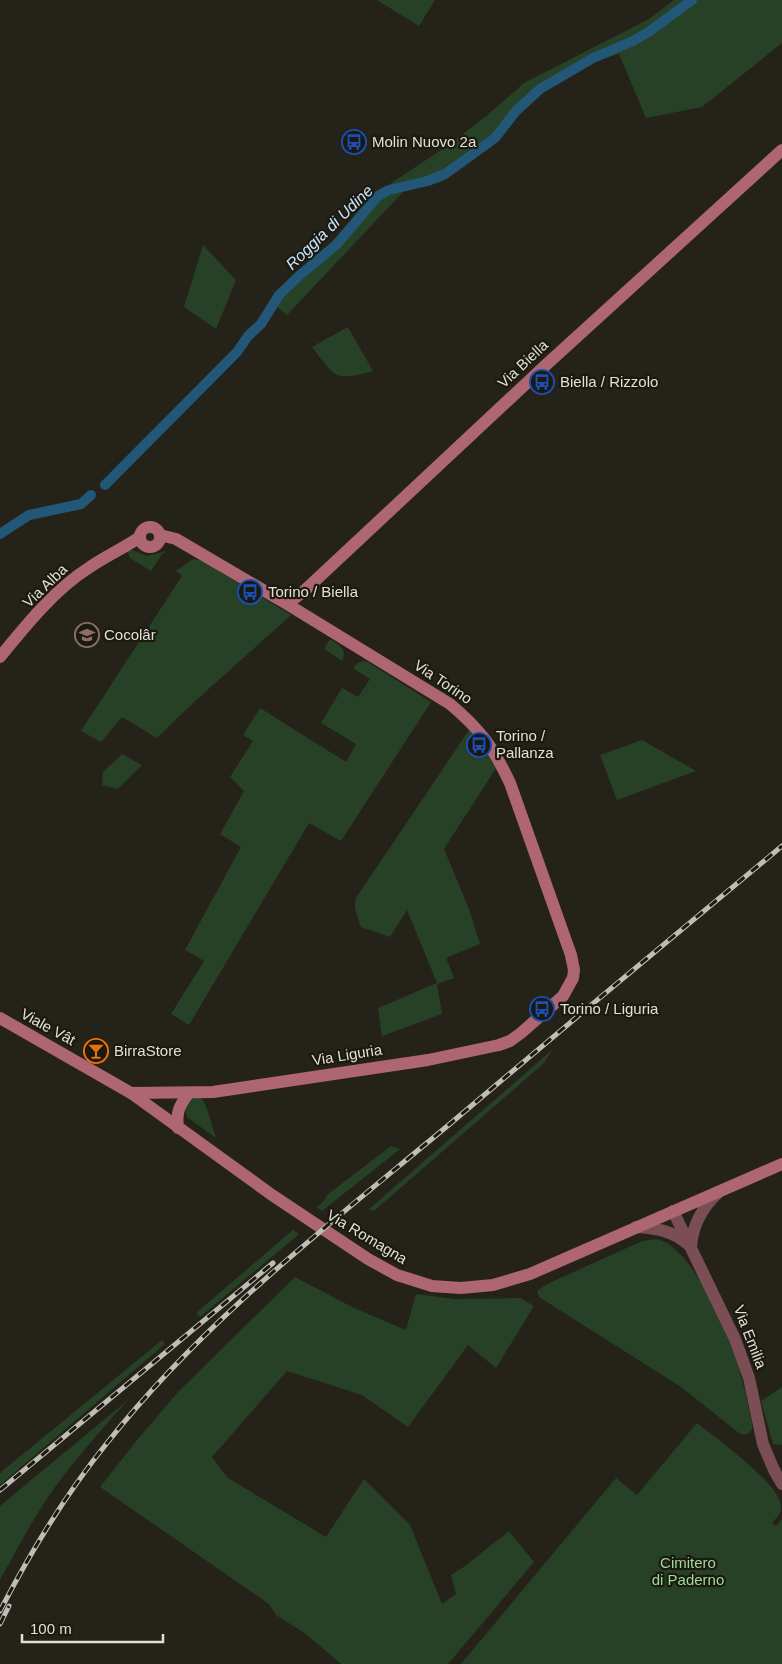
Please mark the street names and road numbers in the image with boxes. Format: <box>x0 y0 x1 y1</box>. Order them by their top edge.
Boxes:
street label: Via Biella <box>494 336 552 391</box>
street label: Via Alba <box>19 560 71 611</box>
street label: Via Torino <box>411 656 475 707</box>
street label: Viale Vât <box>18 1005 79 1049</box>
street label: Via Liguria <box>311 1040 384 1068</box>
street label: Via Romagna <box>324 1206 411 1268</box>
street label: Via Emilia <box>731 1303 771 1371</box>

